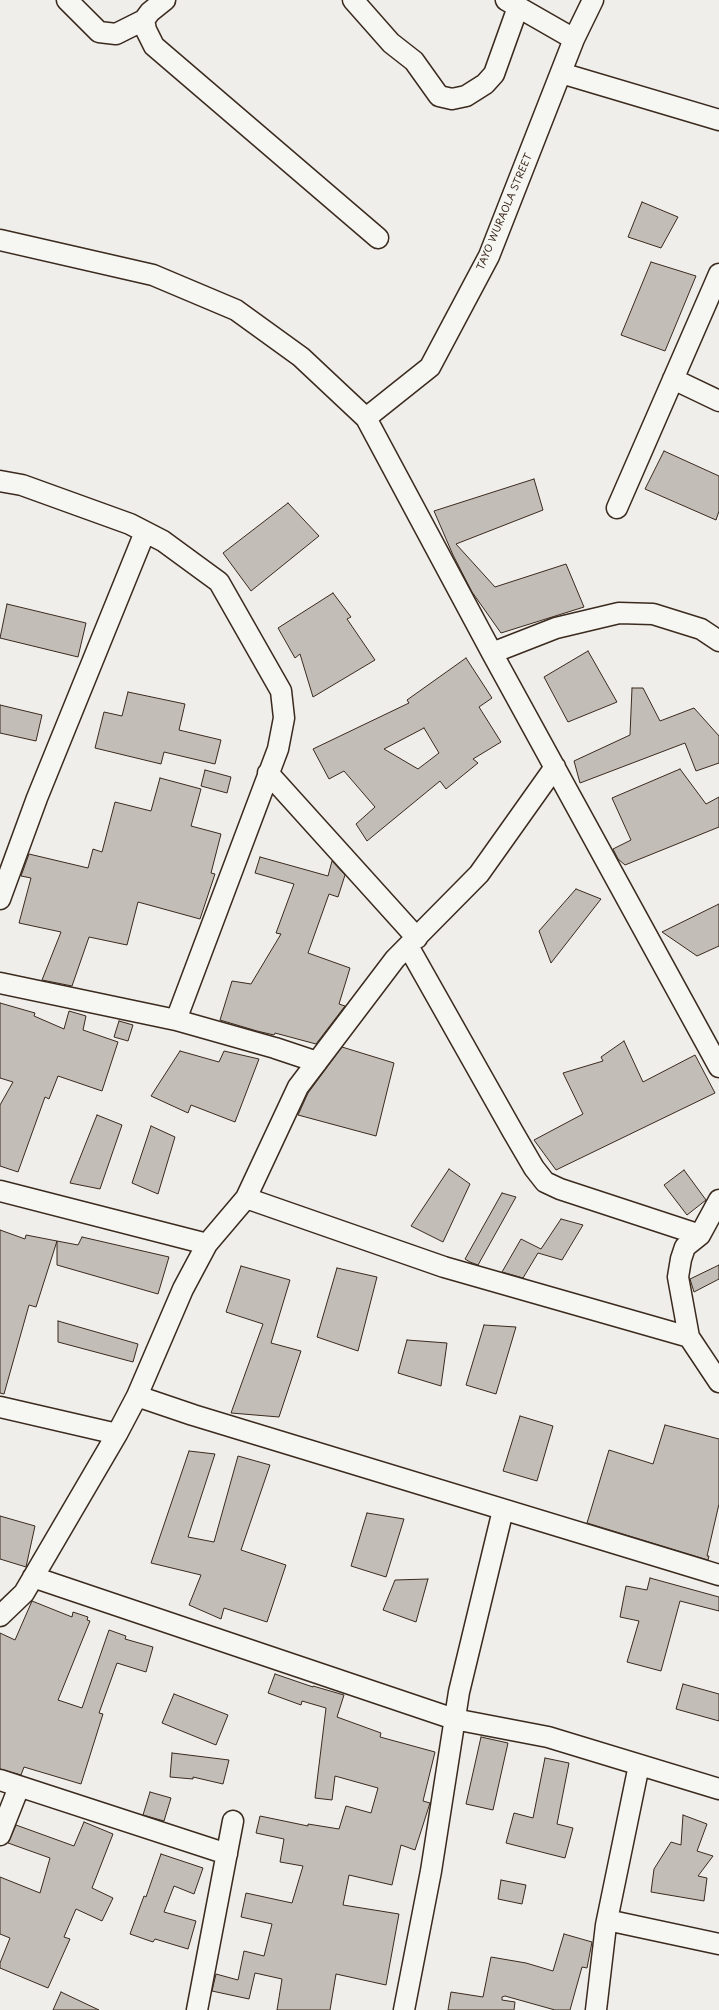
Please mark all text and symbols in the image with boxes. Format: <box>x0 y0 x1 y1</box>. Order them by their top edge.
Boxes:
street label: TAYO WURAOLA STREET <box>475 152 535 272</box>

